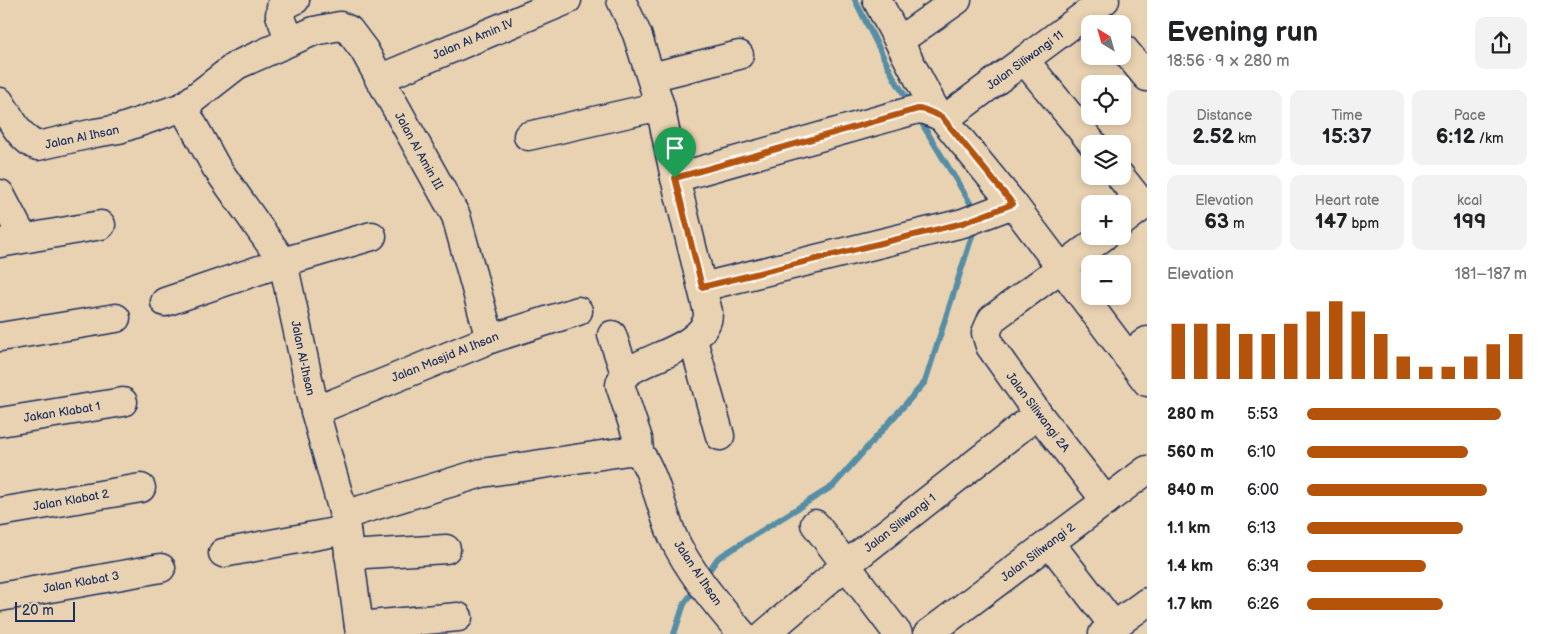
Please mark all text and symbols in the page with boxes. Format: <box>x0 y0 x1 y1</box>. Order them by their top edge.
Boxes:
street label: Jalan Al Amin IV <box>430 15 517 63</box>
north arrow <box>1081 15 1131 65</box>
map controls <box>1081 15 1131 305</box>
text: Evening run <box>1167 16 1318 49</box>
button: share <box>1475 17 1527 69</box>
street label: Jalan Siliwangi 11 <box>984 28 1067 93</box>
text: 18:56 · 9 × 280 m <box>1167 52 1289 71</box>
button: locate <box>1081 75 1131 125</box>
text: Distance <box>1196 107 1252 124</box>
text: Time <box>1331 107 1363 124</box>
text: Pace <box>1454 107 1486 124</box>
street label: Jalan Al Amin III <box>391 110 446 193</box>
street label: Jalan Al Ihsan <box>44 122 121 153</box>
text: 2.52 <box>1192 124 1234 149</box>
text: 15:37 <box>1322 124 1372 149</box>
text: 6:12 <box>1436 124 1475 149</box>
pin <box>654 127 696 178</box>
text: km <box>1234 130 1256 147</box>
text: /km <box>1475 130 1504 147</box>
icon: arrive <box>661 134 689 162</box>
button: layers <box>1081 135 1131 185</box>
text: Elevation <box>1195 192 1254 209</box>
text: Heart rate <box>1315 192 1379 209</box>
text: kcal <box>1457 192 1482 209</box>
button: + <box>1081 195 1131 245</box>
text: 63 <box>1204 209 1229 234</box>
text: 147 <box>1315 209 1348 234</box>
text: 199 <box>1453 209 1486 234</box>
text: m <box>1229 215 1245 232</box>
text: bpm <box>1348 215 1379 232</box>
button: − <box>1081 255 1131 305</box>
text: Elevation <box>1167 265 1234 284</box>
text: 181–187 m <box>1455 265 1527 284</box>
street label: Jalan Al-Ihsan <box>287 319 318 397</box>
street label: Jalan Masjid Al Ihsan <box>389 329 501 386</box>
street label: Jalan Siliwangi 2A <box>1003 369 1073 456</box>
street label: Jakan Klabat 1 <box>23 399 102 426</box>
text: 280 m <box>1167 405 1214 424</box>
text: 5:53 <box>1247 405 1278 424</box>
text: 560 m <box>1167 443 1214 462</box>
text: 6:10 <box>1247 443 1276 462</box>
text: 840 m <box>1167 481 1214 500</box>
text: 6:00 <box>1247 481 1279 500</box>
street label: Jalan Klabat 2 <box>32 486 110 515</box>
street label: Jalan Siliwangi 1 <box>862 491 939 556</box>
text: 1.1 km <box>1167 519 1210 538</box>
text: 6:13 <box>1247 519 1276 538</box>
street label: Jalan Siliwangi 2 <box>998 520 1078 585</box>
street label: Jalan Al Ihsan <box>670 538 725 609</box>
text: 1.4 km <box>1167 557 1213 576</box>
text: 6:39 <box>1247 557 1279 576</box>
street label: Jalan Klabat 3 <box>42 568 120 597</box>
text: 1.7 km <box>1167 595 1212 614</box>
text: 6:26 <box>1247 595 1279 614</box>
scale bar <box>15 599 75 622</box>
text: 20 m <box>22 602 54 619</box>

